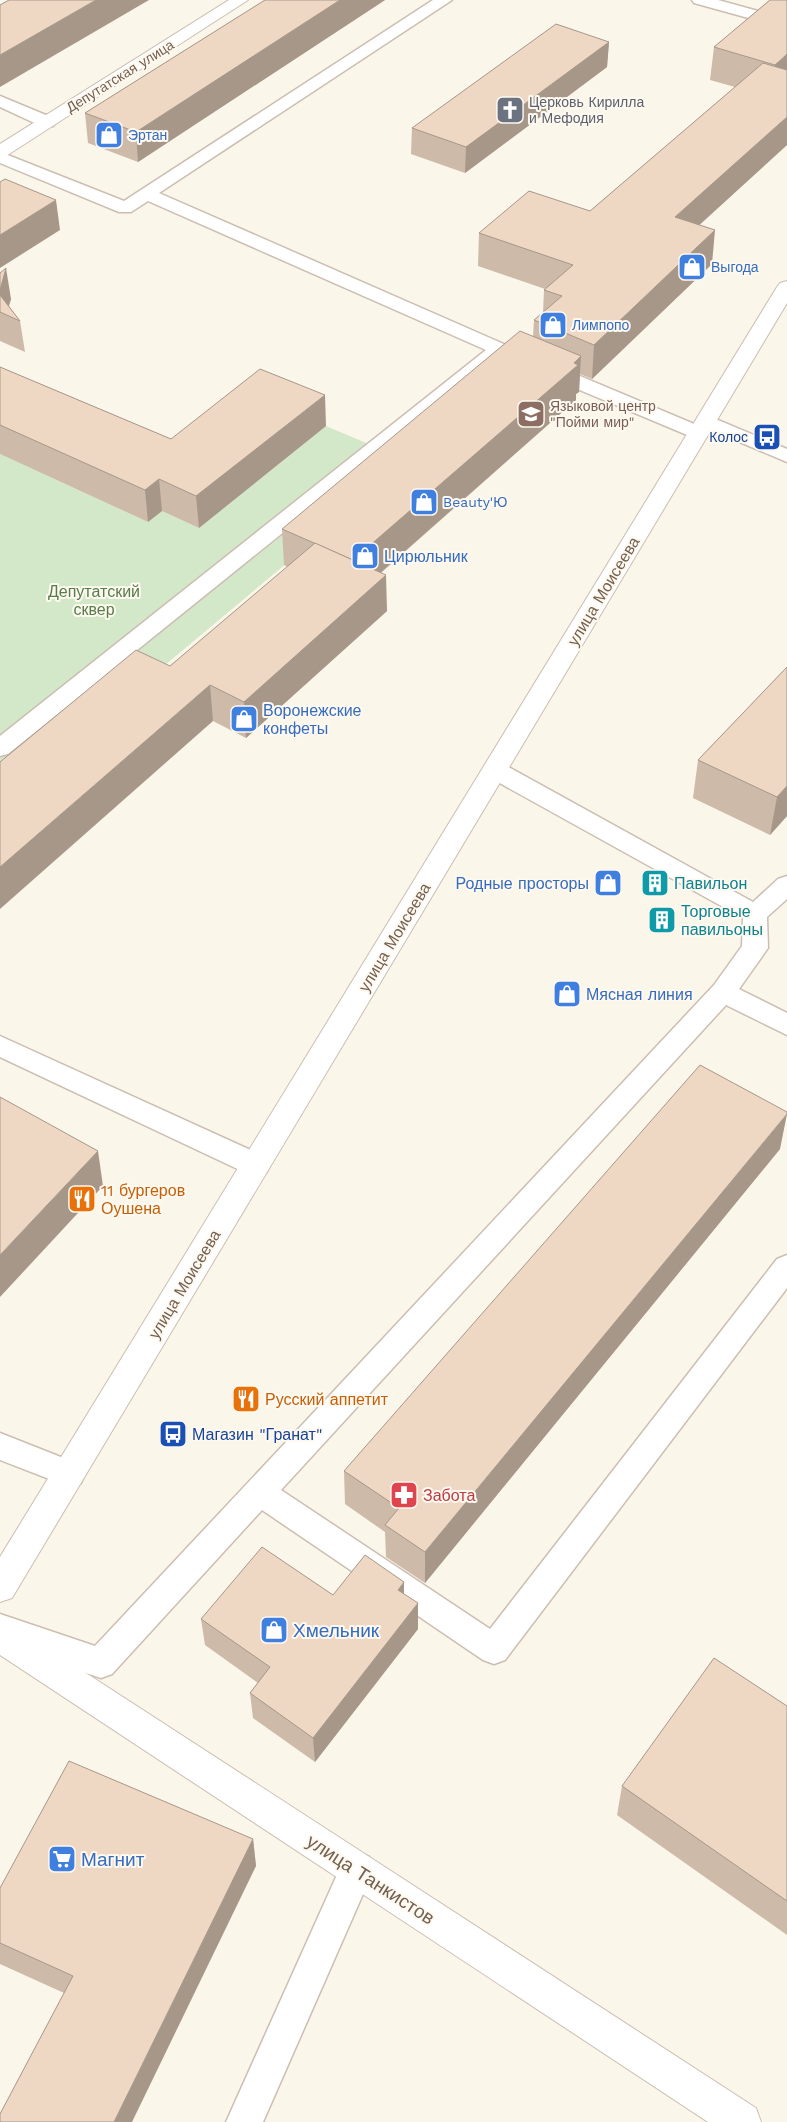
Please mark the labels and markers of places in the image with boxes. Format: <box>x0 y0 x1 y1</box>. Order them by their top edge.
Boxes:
place label: Церковь Кирилла и Мефодия <box>529 94 644 126</box>
church icon: Церковь Кирилла и Мефодия <box>495 95 525 125</box>
shop icon: Эртан <box>94 120 124 150</box>
place label: Эртан <box>128 127 167 143</box>
shop icon: Выгода <box>677 252 707 282</box>
place label: Выгода <box>711 259 759 275</box>
shop icon: Лимпопо <box>538 310 568 340</box>
place label: Лимпопо <box>572 317 630 333</box>
place label: Языковой центр "Пойми мир" <box>550 398 656 430</box>
school or university icon: Языковой центр "Пойми мир" <box>516 399 546 429</box>
bus stop icon: Колос <box>752 422 782 452</box>
place label: Колос <box>709 429 748 445</box>
shop icon: Beauty'Ю <box>409 487 439 517</box>
place label: Beauty'Ю <box>443 494 507 510</box>
shop icon: Цирюльник <box>350 541 380 571</box>
place label: Цирюльник <box>384 547 469 566</box>
place label: Воронежские конфеты <box>263 701 362 738</box>
shop icon: Воронежские конфеты <box>229 704 259 734</box>
shop icon: Родные просторы <box>593 868 623 898</box>
building icon: Павильон <box>640 868 670 898</box>
place label: Родные просторы <box>456 874 589 893</box>
place label: Павильон <box>674 874 747 893</box>
place label: Торговые павильоны <box>681 902 763 939</box>
building icon: Торговые павильоны <box>647 905 677 935</box>
shop icon: Мясная линия <box>552 979 582 1009</box>
place label: Мясная линия <box>586 985 693 1004</box>
place label: 11 бургеров Оушена <box>101 1181 185 1218</box>
restaurant icon: 11 бургеров Оушена <box>67 1184 97 1214</box>
restaurant icon: Русский аппетит <box>231 1384 261 1414</box>
place label: Русский аппетит <box>265 1390 389 1409</box>
bus stop icon: Магазин "Гранат" <box>158 1419 188 1449</box>
place label: Магазин "Гранат" <box>192 1425 322 1444</box>
pharmacy icon: Забота <box>389 1480 419 1510</box>
place label: Забота <box>423 1486 475 1505</box>
shop icon: Хмельник <box>259 1615 289 1645</box>
place label: Хмельник <box>293 1619 380 1642</box>
supermarket icon: Магнит <box>47 1844 77 1874</box>
place label: Магнит <box>81 1848 145 1871</box>

